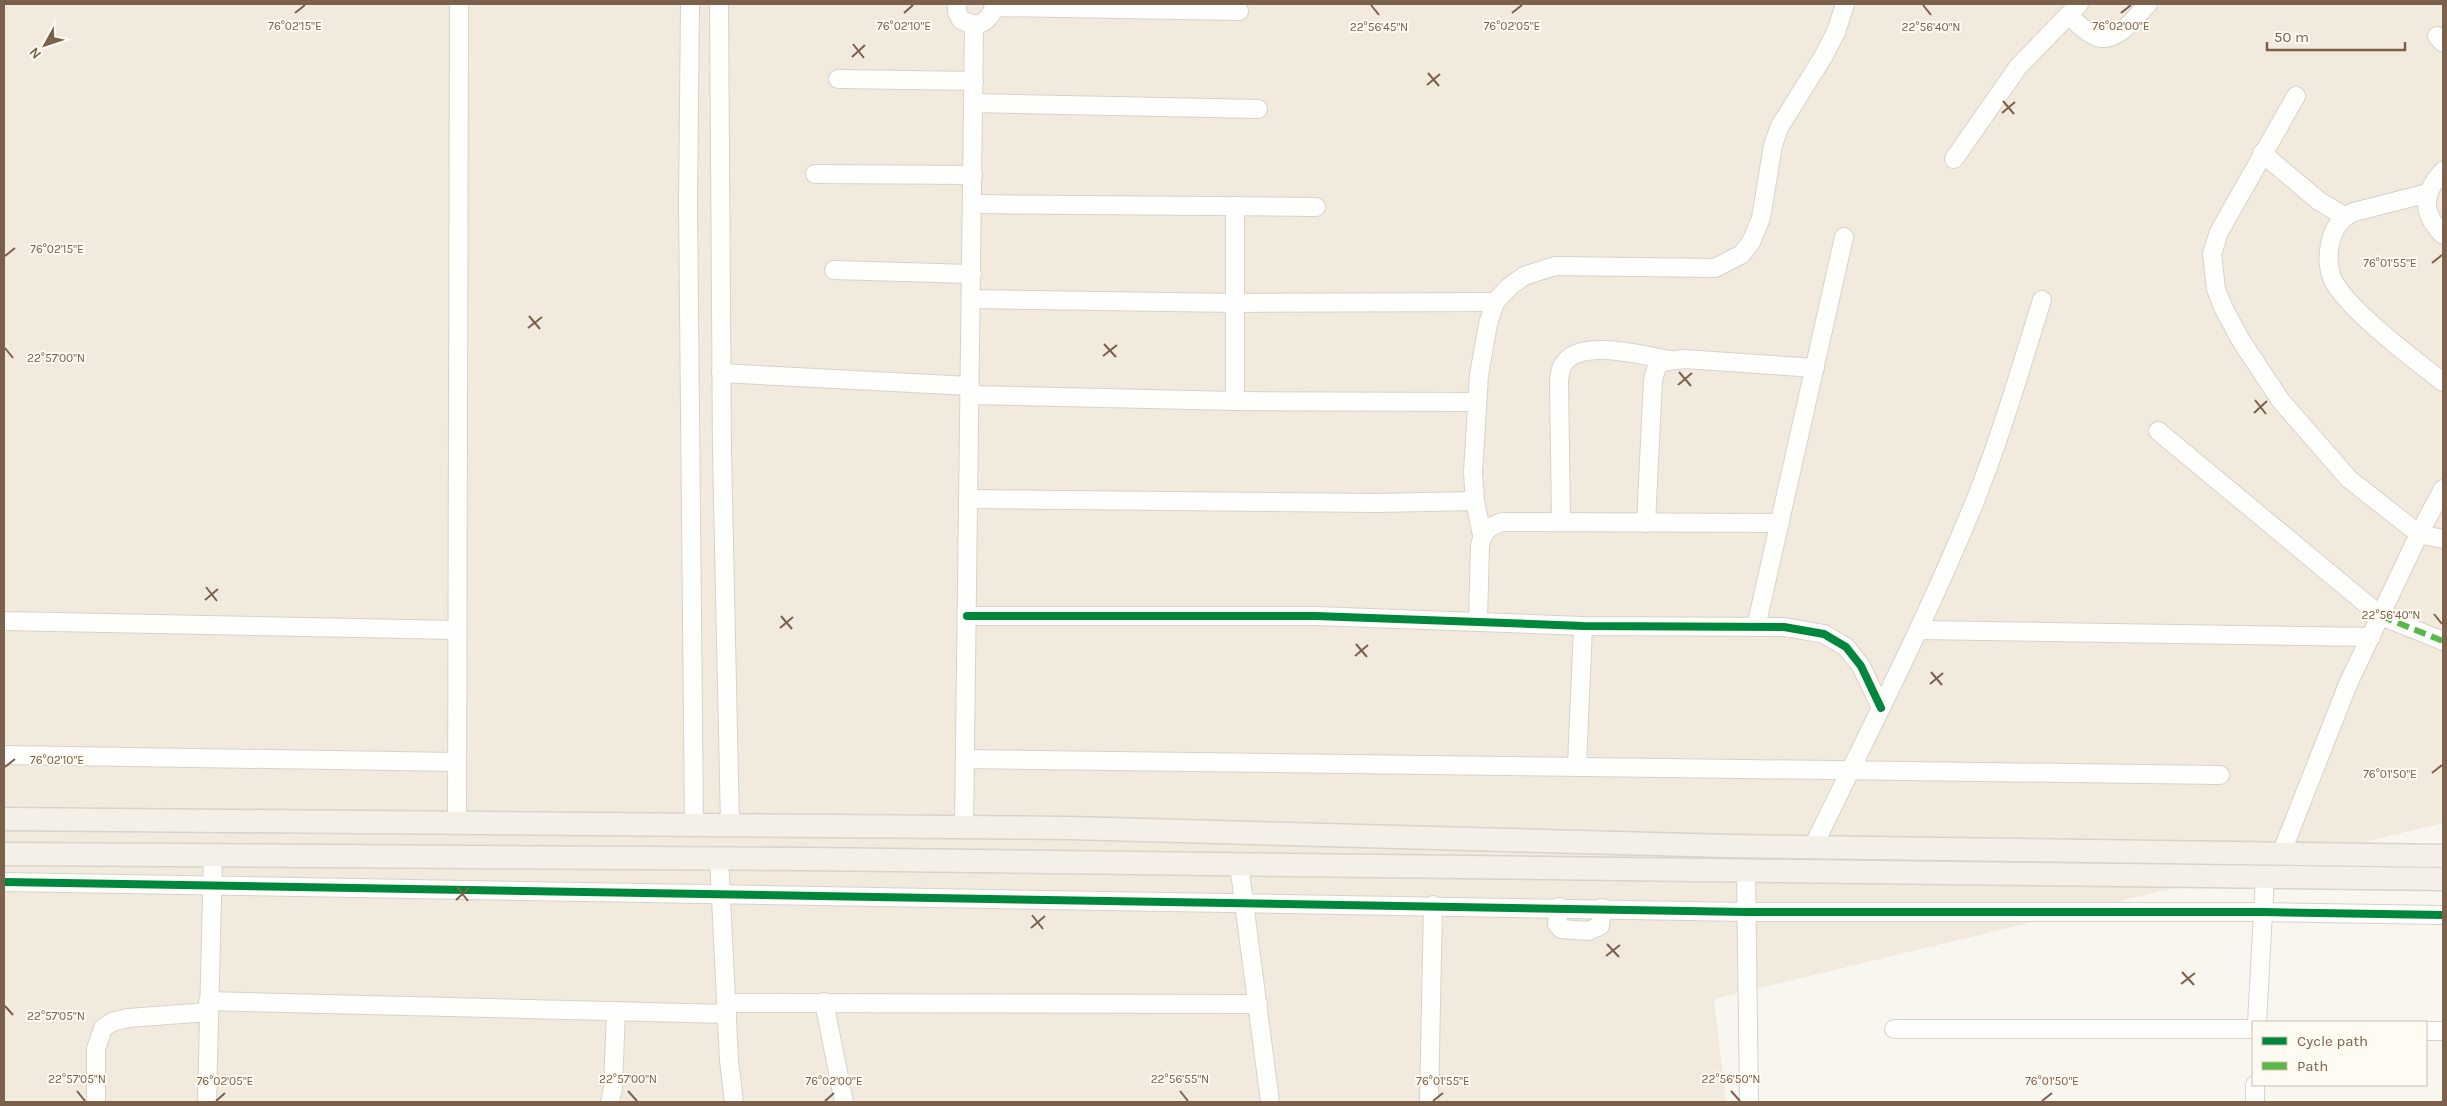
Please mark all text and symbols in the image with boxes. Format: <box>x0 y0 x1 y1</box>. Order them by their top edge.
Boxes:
text: 76°02'15"E <box>268 19 322 33</box>
text: 76°02'10"E <box>877 19 931 33</box>
text: 76°02'05"E <box>1484 19 1540 33</box>
text: 76°02'00"E <box>2093 19 2149 33</box>
north arrow <box>20 20 70 70</box>
text: 22°56'45"N <box>1350 20 1408 34</box>
text: 22°56'40"N <box>1902 20 1960 34</box>
scale bar <box>2267 20 2404 52</box>
text: 50 m <box>2274 28 2309 46</box>
text: N <box>26 44 45 62</box>
text: 76°02'15"E <box>30 242 84 256</box>
text: 76°01'55"E <box>2363 256 2417 270</box>
text: 22°57'00"N <box>27 351 85 365</box>
text: 22°56'40"N <box>2362 608 2420 622</box>
text: 76°02'10"E <box>30 753 84 767</box>
text: 76°01'50"E <box>2363 767 2417 781</box>
text: 22°57'05"N <box>27 1009 85 1023</box>
legend <box>2252 1021 2427 1086</box>
text: Cycle path <box>2297 1032 2368 1050</box>
text: Path <box>2297 1057 2328 1075</box>
text: 22°57'05"N <box>48 1072 106 1086</box>
text: 22°57'00"N <box>599 1072 657 1086</box>
text: 22°56'55"N <box>1151 1072 1209 1086</box>
text: 22°56'50"N <box>1701 1072 1761 1086</box>
text: 76°02'05"E <box>197 1074 253 1088</box>
text: 76°02'00"E <box>806 1074 862 1088</box>
text: 76°01'55"E <box>1416 1074 1470 1088</box>
text: 76°01'50"E <box>2025 1074 2079 1088</box>

